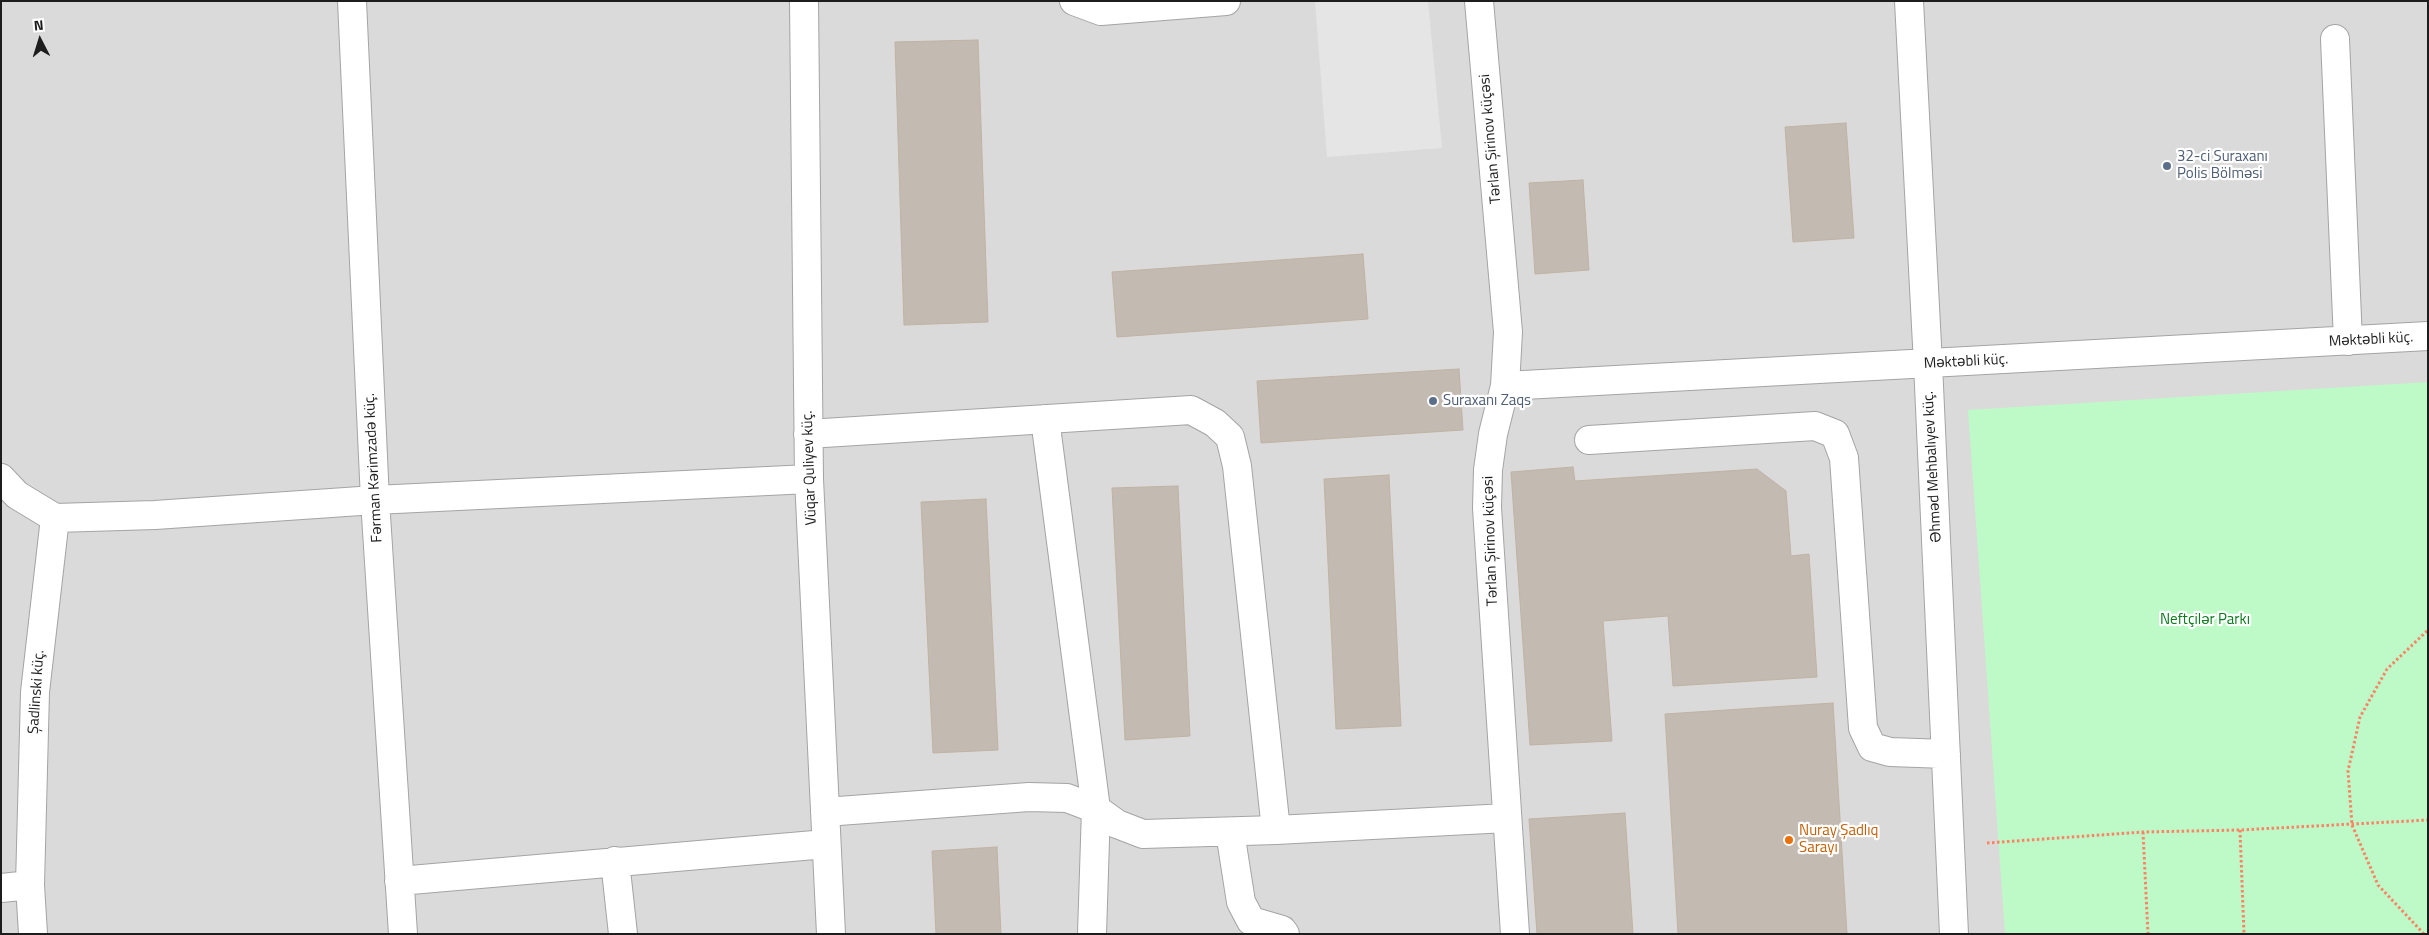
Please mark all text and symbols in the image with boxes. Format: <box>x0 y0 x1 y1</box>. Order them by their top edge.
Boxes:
text: N <box>33 14 44 35</box>
north arrow <box>15 15 65 65</box>
street label: Tərlan Şirinov küçəsi <box>1476 73 1506 205</box>
place label: 32-ci Suraxanı Polis Bölməsi <box>2177 148 2268 183</box>
marker: 32-ci Suraxanı Polis Bölməsi <box>2161 160 2173 172</box>
street label: Məktəbli küç. <box>2328 329 2414 351</box>
street label: Məktəbli küç. <box>1923 351 2009 373</box>
street label: Əhməd Mehbalıyev küç. <box>1920 391 1946 543</box>
place label: Suraxanı Zaqs <box>1443 392 1531 410</box>
street label: Fərman Kərimzadə küç. <box>361 393 387 543</box>
marker: Suraxanı Zaqs <box>1427 395 1439 407</box>
street label: Vüqar Quliyev küç. <box>799 410 821 526</box>
street label: Tərlan Şirinov küçəsi <box>1480 476 1502 606</box>
park label: Neftçilər Parkı <box>2160 611 2250 629</box>
street label: Şadlinski küç. <box>25 649 49 735</box>
place label: Nuray Şadlıq Sarayı <box>1799 822 1878 857</box>
marker: Nuray Şadlıq Sarayı <box>1783 834 1795 846</box>

